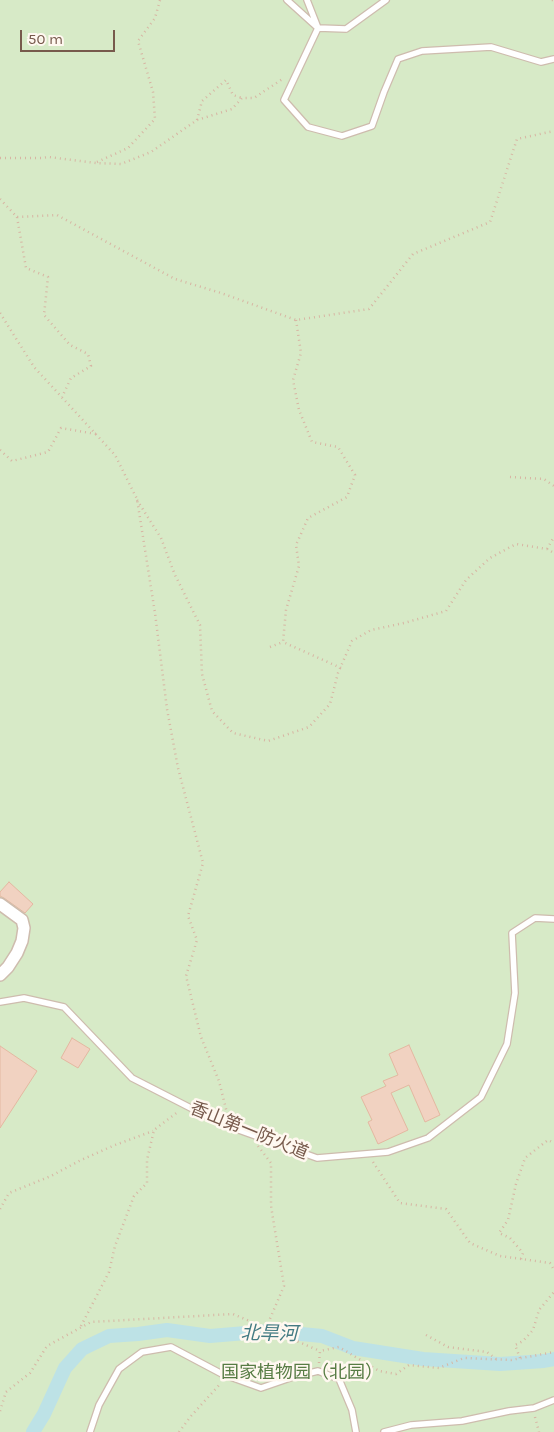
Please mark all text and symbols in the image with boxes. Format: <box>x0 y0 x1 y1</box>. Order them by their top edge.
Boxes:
scale bar <box>22 20 118 52</box>
text: 50 m <box>28 30 63 48</box>
street label: 香山第一防火道 <box>187 1097 311 1165</box>
water label: 北旱河 <box>240 1322 298 1346</box>
park label: 国家植物园（北园） <box>221 1362 383 1384</box>

